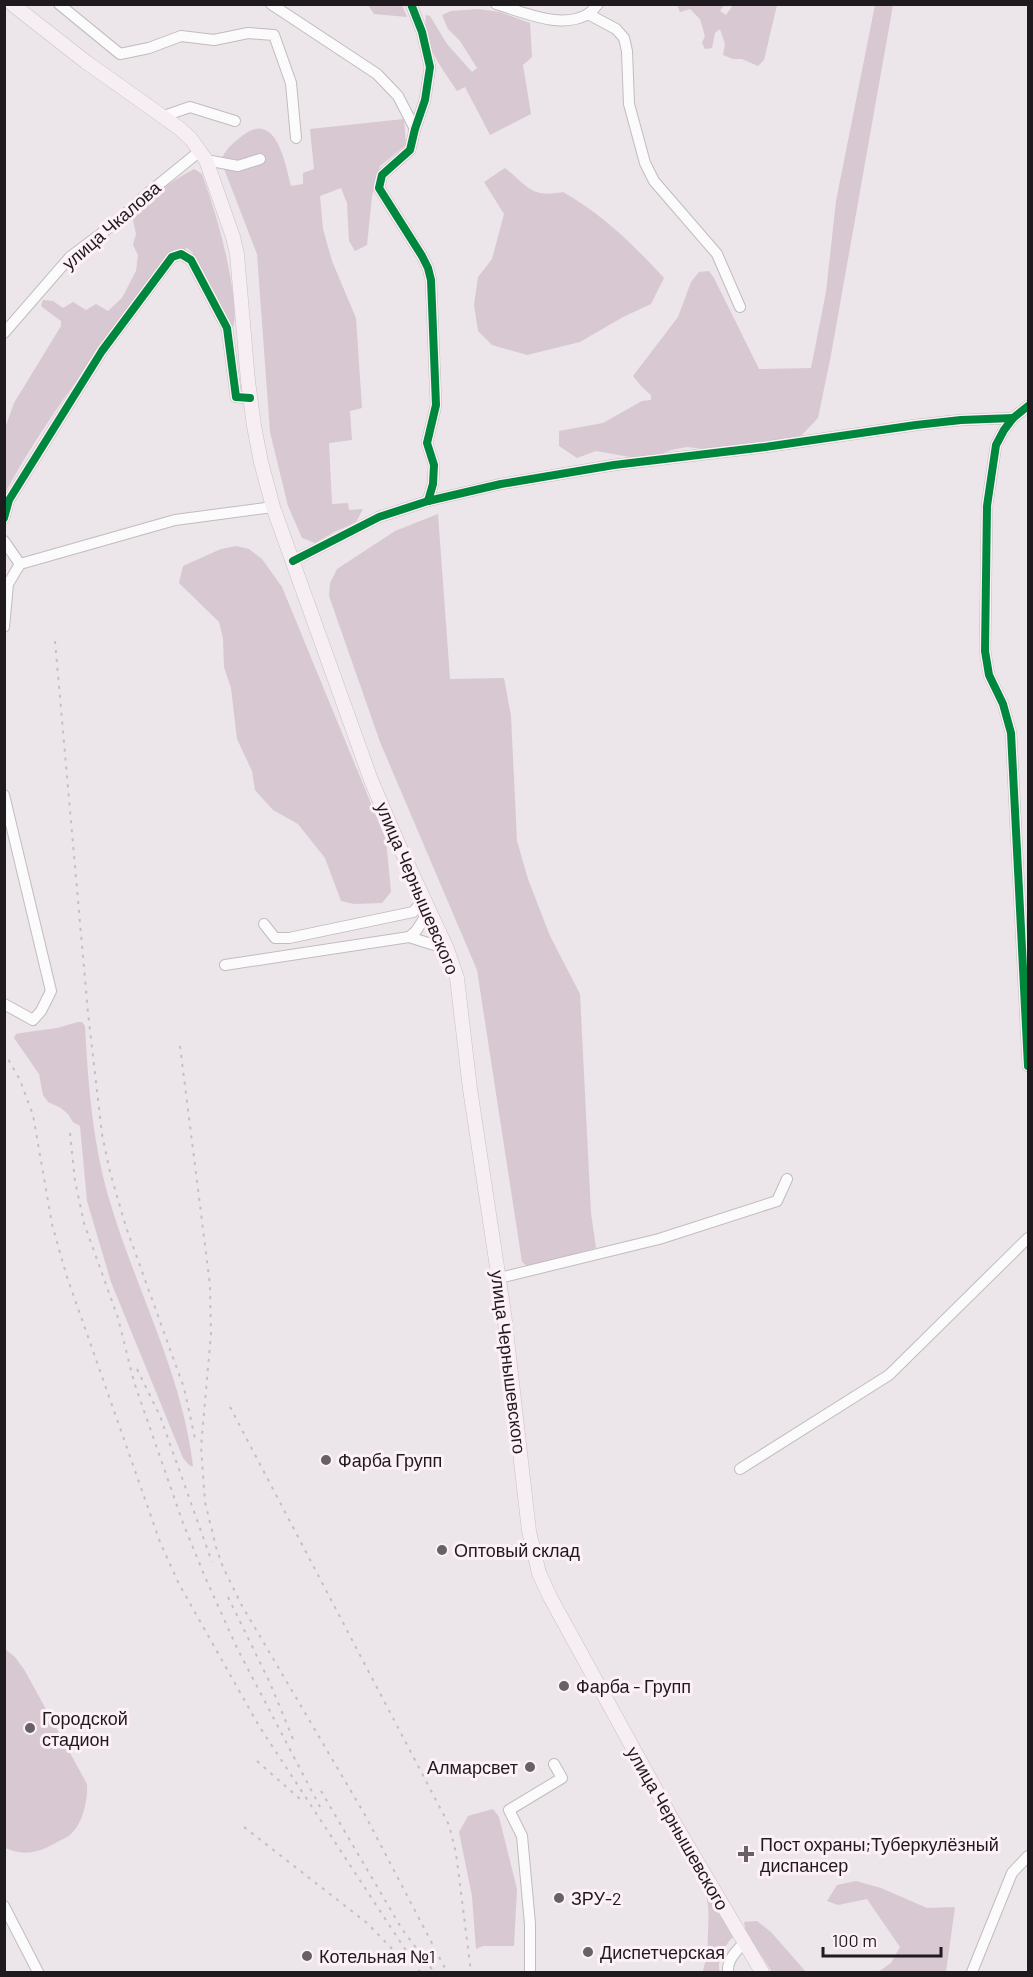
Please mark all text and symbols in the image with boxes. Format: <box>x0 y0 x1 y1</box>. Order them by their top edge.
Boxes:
street label: улица Чкалова <box>57 176 166 274</box>
street label: улица Чернышевского <box>372 799 464 977</box>
street label: улица Чернышевского <box>487 1269 531 1455</box>
place label: Фарба Групп <box>338 1449 442 1471</box>
marker: Фарба Групп <box>319 1453 333 1467</box>
place label: Оптовый склад <box>454 1539 581 1561</box>
marker: Оптовый склад <box>435 1543 449 1557</box>
place label: Фарба - Групп <box>576 1675 691 1697</box>
marker: Фарба - Групп <box>557 1679 571 1693</box>
place label: Городской стадион <box>42 1707 128 1750</box>
marker: Городской стадион <box>23 1721 37 1735</box>
street label: улица Чернышевского <box>622 1742 734 1914</box>
place label: Алмарсвет <box>427 1756 518 1778</box>
marker: Алмарсвет <box>523 1760 537 1774</box>
place label: Пост охраны;Туберкулёзный диспансер <box>760 1833 999 1876</box>
marker: Пост охраны;Туберкулёзный диспансер <box>737 1845 755 1863</box>
place label: ЗРУ-2 <box>571 1887 622 1909</box>
marker: ЗРУ-2 <box>552 1891 566 1905</box>
scale bar <box>823 1920 942 1958</box>
text: 100 m <box>832 1929 877 1951</box>
place label: Диспетчерская <box>600 1941 725 1963</box>
place label: Котельная №1 <box>319 1945 435 1967</box>
marker: Диспетчерская <box>581 1945 595 1959</box>
marker: Котельная №1 <box>300 1949 314 1963</box>

